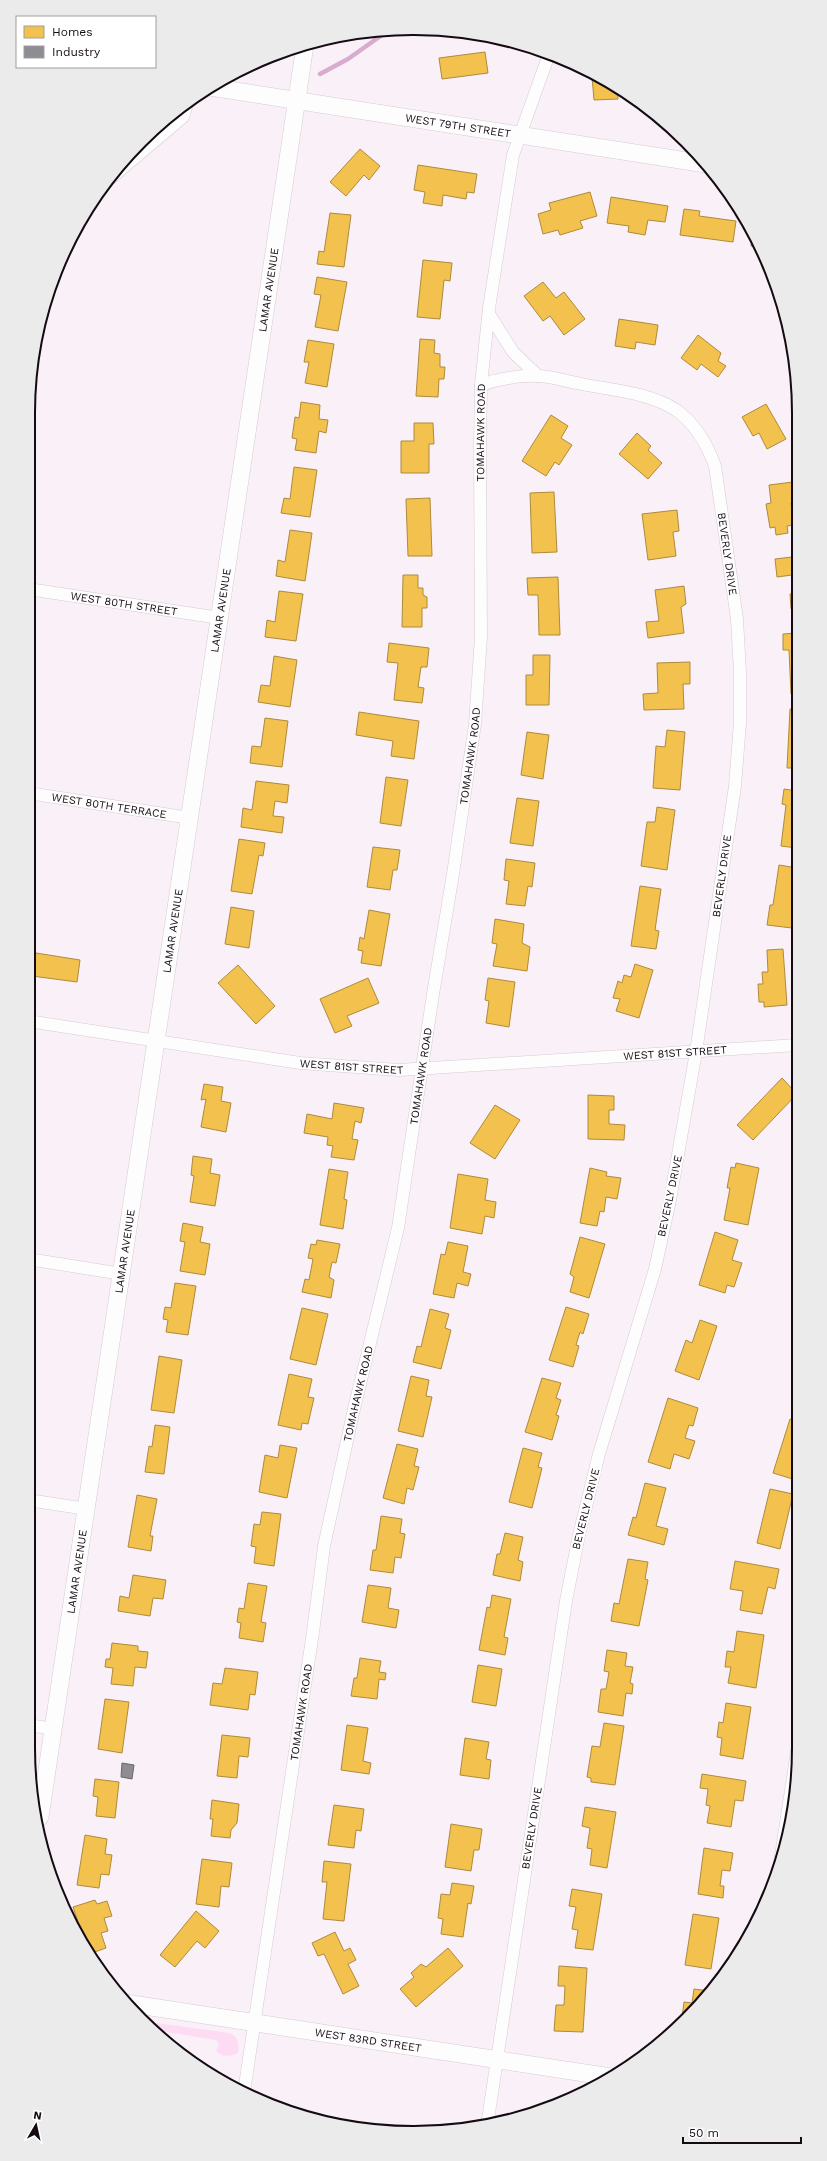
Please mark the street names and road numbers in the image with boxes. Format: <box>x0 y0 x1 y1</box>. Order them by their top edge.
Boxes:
street label: WEST 79TH STREET <box>404 111 512 140</box>
street label: LAMAR AVENUE <box>256 247 281 333</box>
street label: TOMAHAWK ROAD <box>473 383 488 482</box>
street label: BEVERLY DRIVE <box>715 512 740 596</box>
street label: LAMAR AVENUE <box>208 568 233 653</box>
street label: WEST 80TH STREET <box>70 589 179 618</box>
street label: TOMAHAWK ROAD <box>457 707 483 805</box>
street label: WEST 80TH TERRACE <box>51 790 167 821</box>
street label: BEVERLY DRIVE <box>710 834 734 918</box>
street label: LAMAR AVENUE <box>160 888 185 974</box>
street label: TOMAHAWK ROAD <box>407 1027 434 1126</box>
street label: WEST 81ST STREET <box>623 1043 728 1062</box>
street label: WEST 81ST STREET <box>299 1057 404 1077</box>
street label: BEVERLY DRIVE <box>655 1154 685 1238</box>
street label: LAMAR AVENUE <box>112 1208 137 1294</box>
street label: TOMAHAWK ROAD <box>341 1344 376 1443</box>
street label: BEVERLY DRIVE <box>570 1467 602 1551</box>
street label: LAMAR AVENUE <box>64 1529 89 1615</box>
street label: TOMAHAWK ROAD <box>287 1663 315 1762</box>
street label: BEVERLY DRIVE <box>519 1786 545 1870</box>
street label: WEST 83RD STREET <box>314 2025 423 2055</box>

